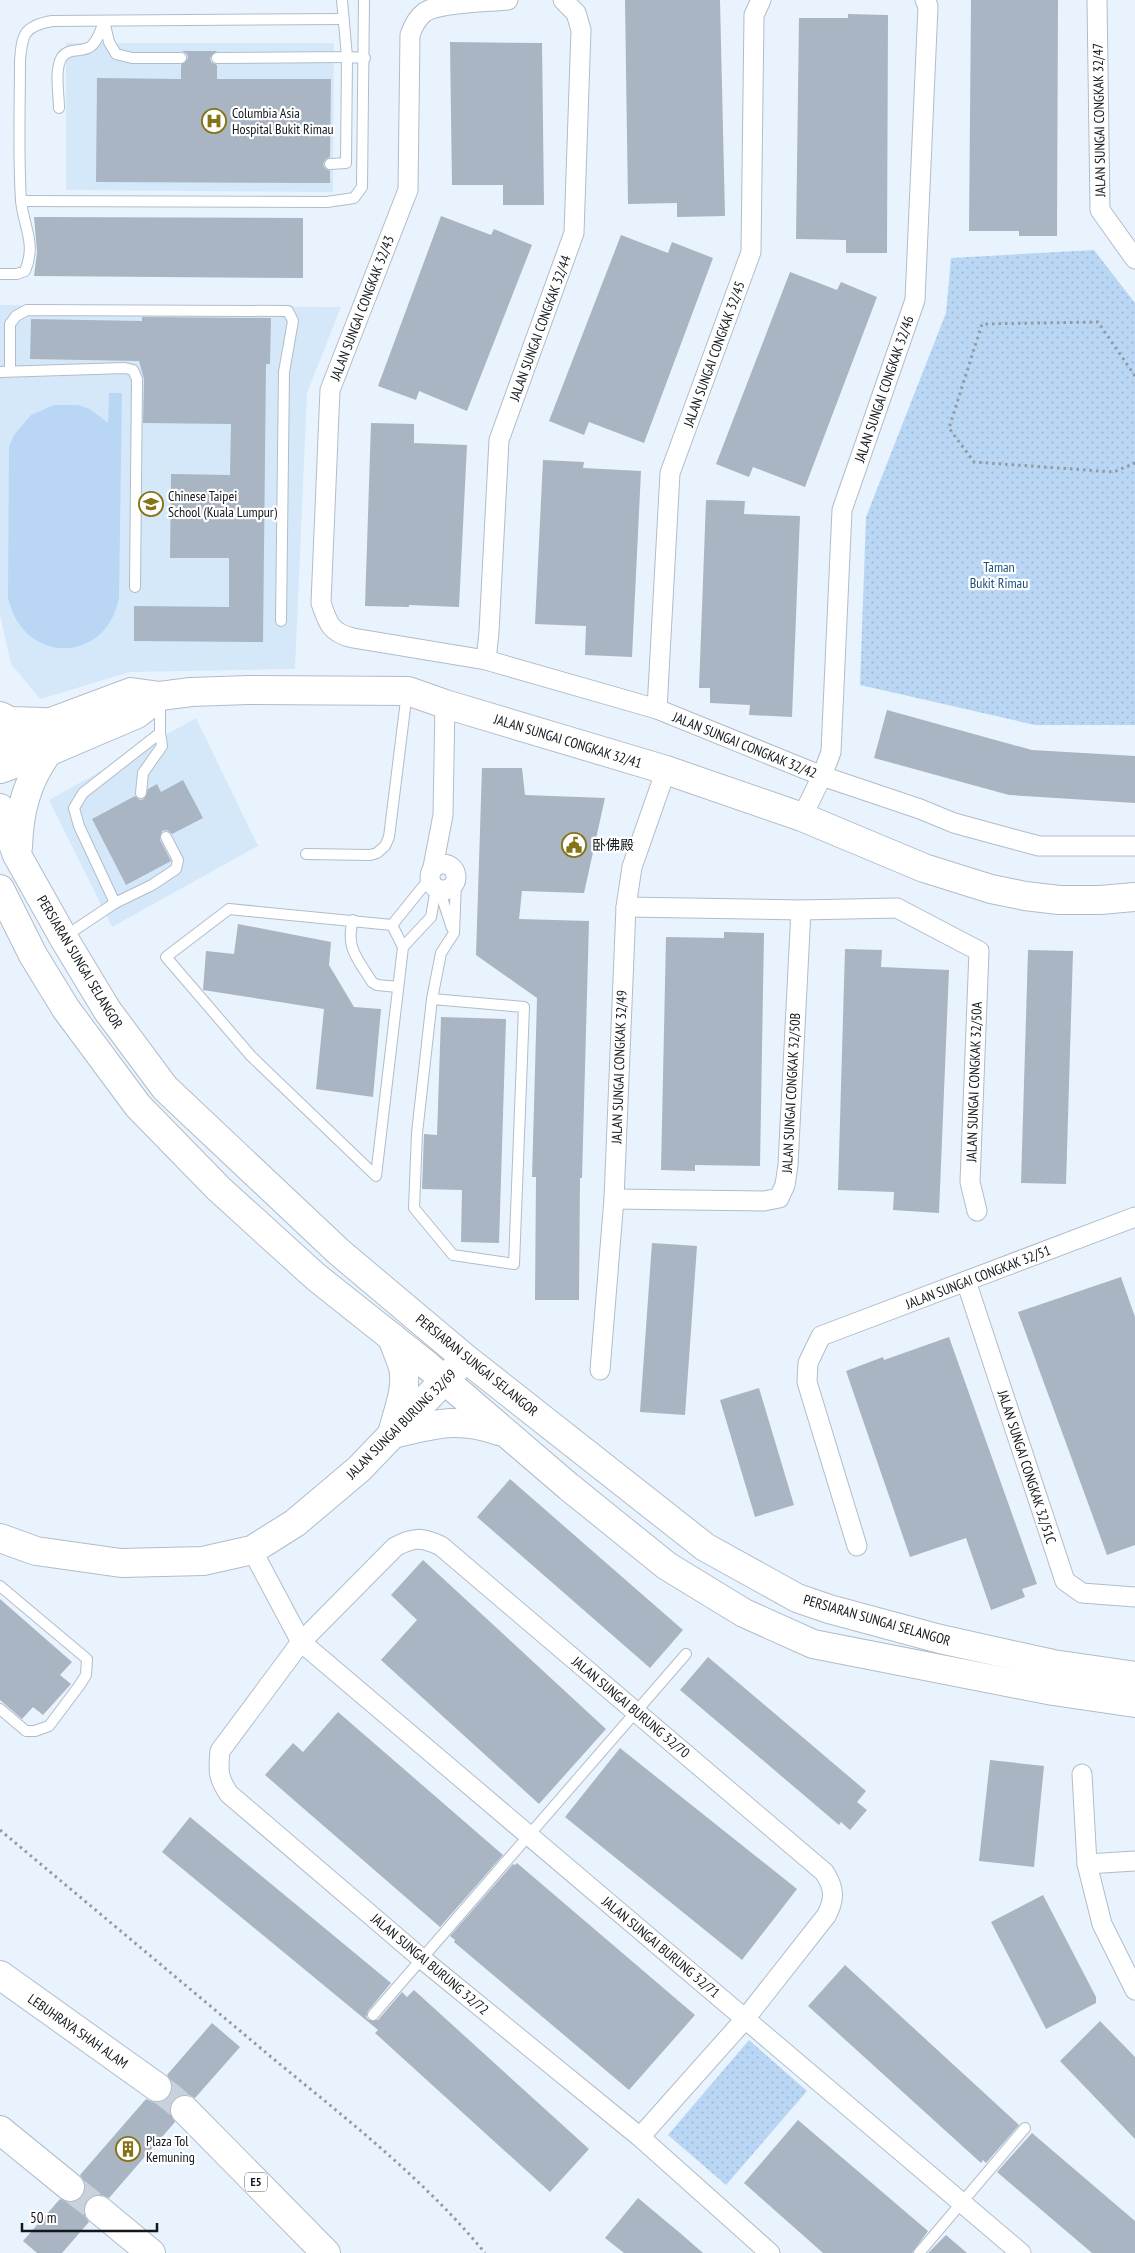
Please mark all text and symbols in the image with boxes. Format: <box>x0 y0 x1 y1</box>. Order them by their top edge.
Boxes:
street label: JALAN SUNGAI CONGKAK 32/47 <box>1089 43 1109 198</box>
place label: Columbia Asia Hospital Bukit Rimau <box>232 104 334 138</box>
hospital icon: Columbia Asia Hospital Bukit Rimau <box>201 108 227 134</box>
street label: JALAN SUNGAI CONGKAK 32/43 <box>326 233 398 384</box>
street label: JALAN SUNGAI CONGKAK 32/44 <box>505 252 575 404</box>
street label: JALAN SUNGAI CONGKAK 32/45 <box>679 279 749 430</box>
street label: JALAN SUNGAI CONGKAK 32/46 <box>850 313 918 466</box>
place label: Chinese Taipei School (Kuala Lumpur) <box>168 487 278 521</box>
school or university icon: Chinese Taipei School (Kuala Lumpur) <box>138 491 164 517</box>
park label: Taman Bukit Rimau <box>970 558 1028 592</box>
street label: JALAN SUNGAI CONGKAK 32/42 <box>669 707 820 782</box>
street label: JALAN SUNGAI CONGKAK 32/41 <box>491 710 644 772</box>
public building icon: 卧佛殿 <box>561 832 587 858</box>
place label: 卧佛殿 <box>592 836 634 854</box>
street label: PERSIARAN SUNGAI SELANGOR <box>33 892 127 1032</box>
street label: JALAN SUNGAI CONGKAK 32/49 <box>607 990 631 1145</box>
street label: JALAN SUNGAI CONGKAK 32/50A <box>962 1001 986 1163</box>
street label: JALAN SUNGAI CONGKAK 32/50B <box>778 1012 804 1175</box>
street label: JALAN SUNGAI CONGKAK 32/51 <box>902 1241 1053 1313</box>
street label: PERSIARAN SUNGAI SELANGOR <box>412 1310 542 1420</box>
street label: JALAN SUNGAI BURUNG 32/69 <box>342 1365 460 1483</box>
street label: JALAN SUNGAI CONGKAK 32/51C <box>993 1387 1060 1547</box>
street label: PERSIARAN SUNGAI SELANGOR <box>801 1590 953 1650</box>
street label: JALAN SUNGAI BURUNG 32/70 <box>568 1652 694 1762</box>
street label: JALAN SUNGAI BURUNG 32/71 <box>598 1892 724 2002</box>
street label: JALAN SUNGAI BURUNG 32/72 <box>367 1909 493 2019</box>
street label: LEBUHRAYA SHAH ALAM <box>24 1990 132 2072</box>
place label: Plaza Tol Kemuning <box>146 2132 195 2166</box>
building icon: Plaza Tol Kemuning <box>115 2136 141 2162</box>
road number: E5 <box>245 2172 267 2192</box>
scale bar <box>22 2200 158 2232</box>
text: 50 m <box>30 2208 56 2227</box>

